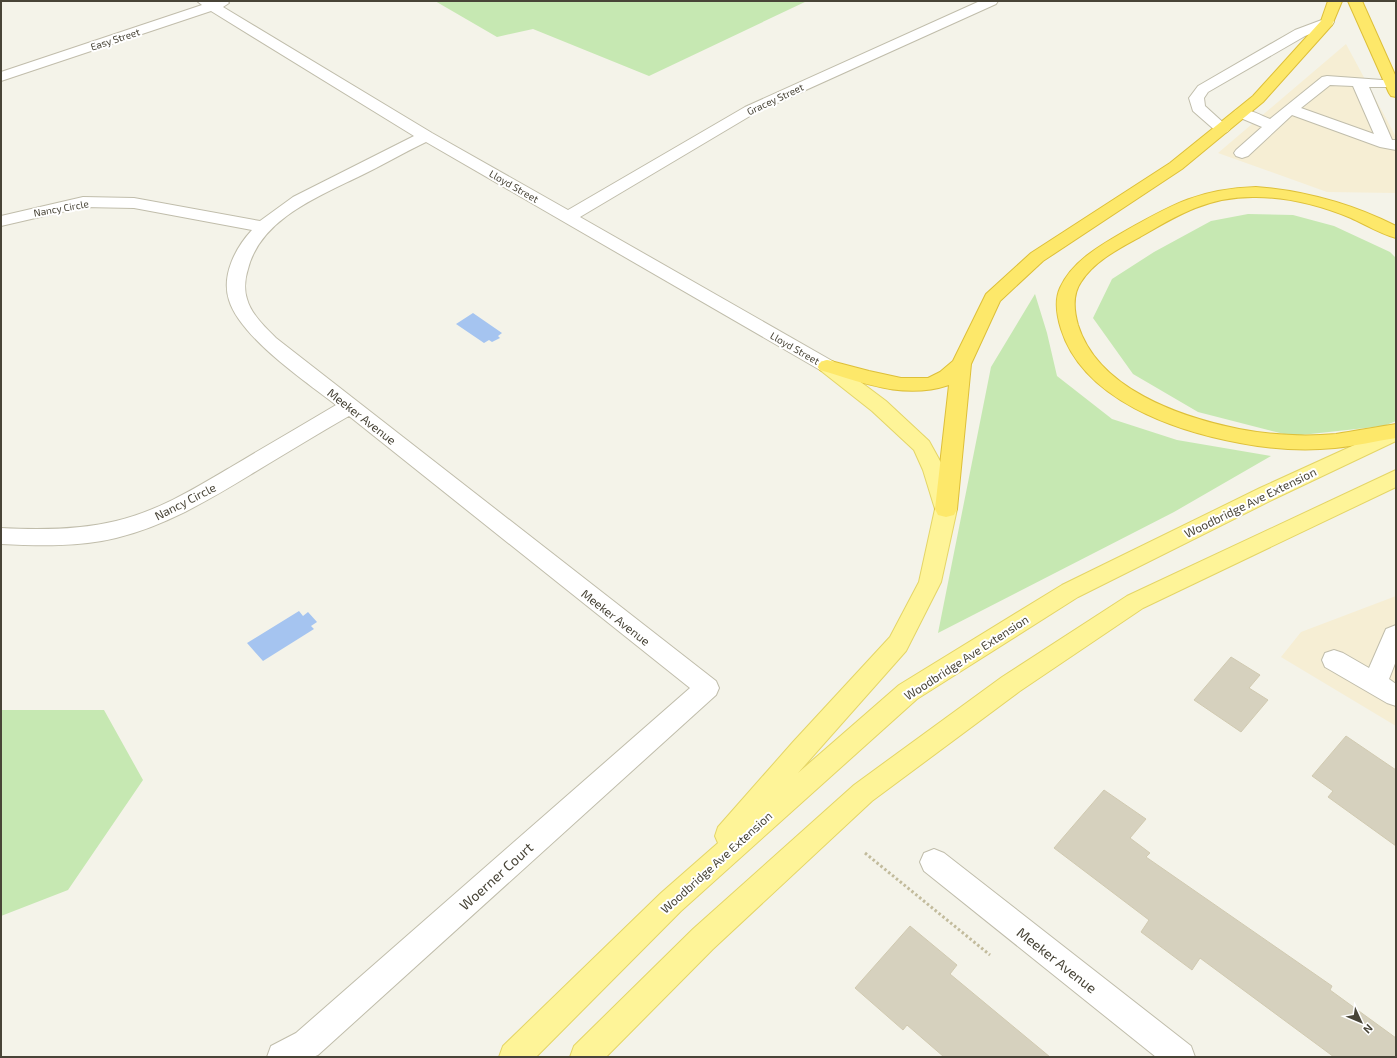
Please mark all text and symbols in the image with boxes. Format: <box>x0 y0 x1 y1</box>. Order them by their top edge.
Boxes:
street label: Easy Street <box>89 25 141 53</box>
street label: Gracey Street <box>745 81 805 117</box>
street label: Lloyd Street <box>487 167 541 205</box>
street label: Nancy Circle <box>32 197 90 219</box>
street label: Lloyd Street <box>768 329 822 367</box>
street label: Meeker Avenue <box>325 385 399 447</box>
street label: Woodbridge Ave Extension <box>1182 464 1318 540</box>
street label: Nancy Circle <box>152 480 218 522</box>
street label: Meeker Avenue <box>579 586 653 648</box>
street label: Woodbridge Ave Extension <box>901 612 1031 702</box>
street label: Woodbridge Ave Extension <box>657 808 775 916</box>
street label: Woerner Court <box>456 839 536 913</box>
street label: Meeker Avenue <box>1014 924 1100 996</box>
north arrow <box>1341 1002 1381 1042</box>
text: N <box>1361 1022 1376 1037</box>

